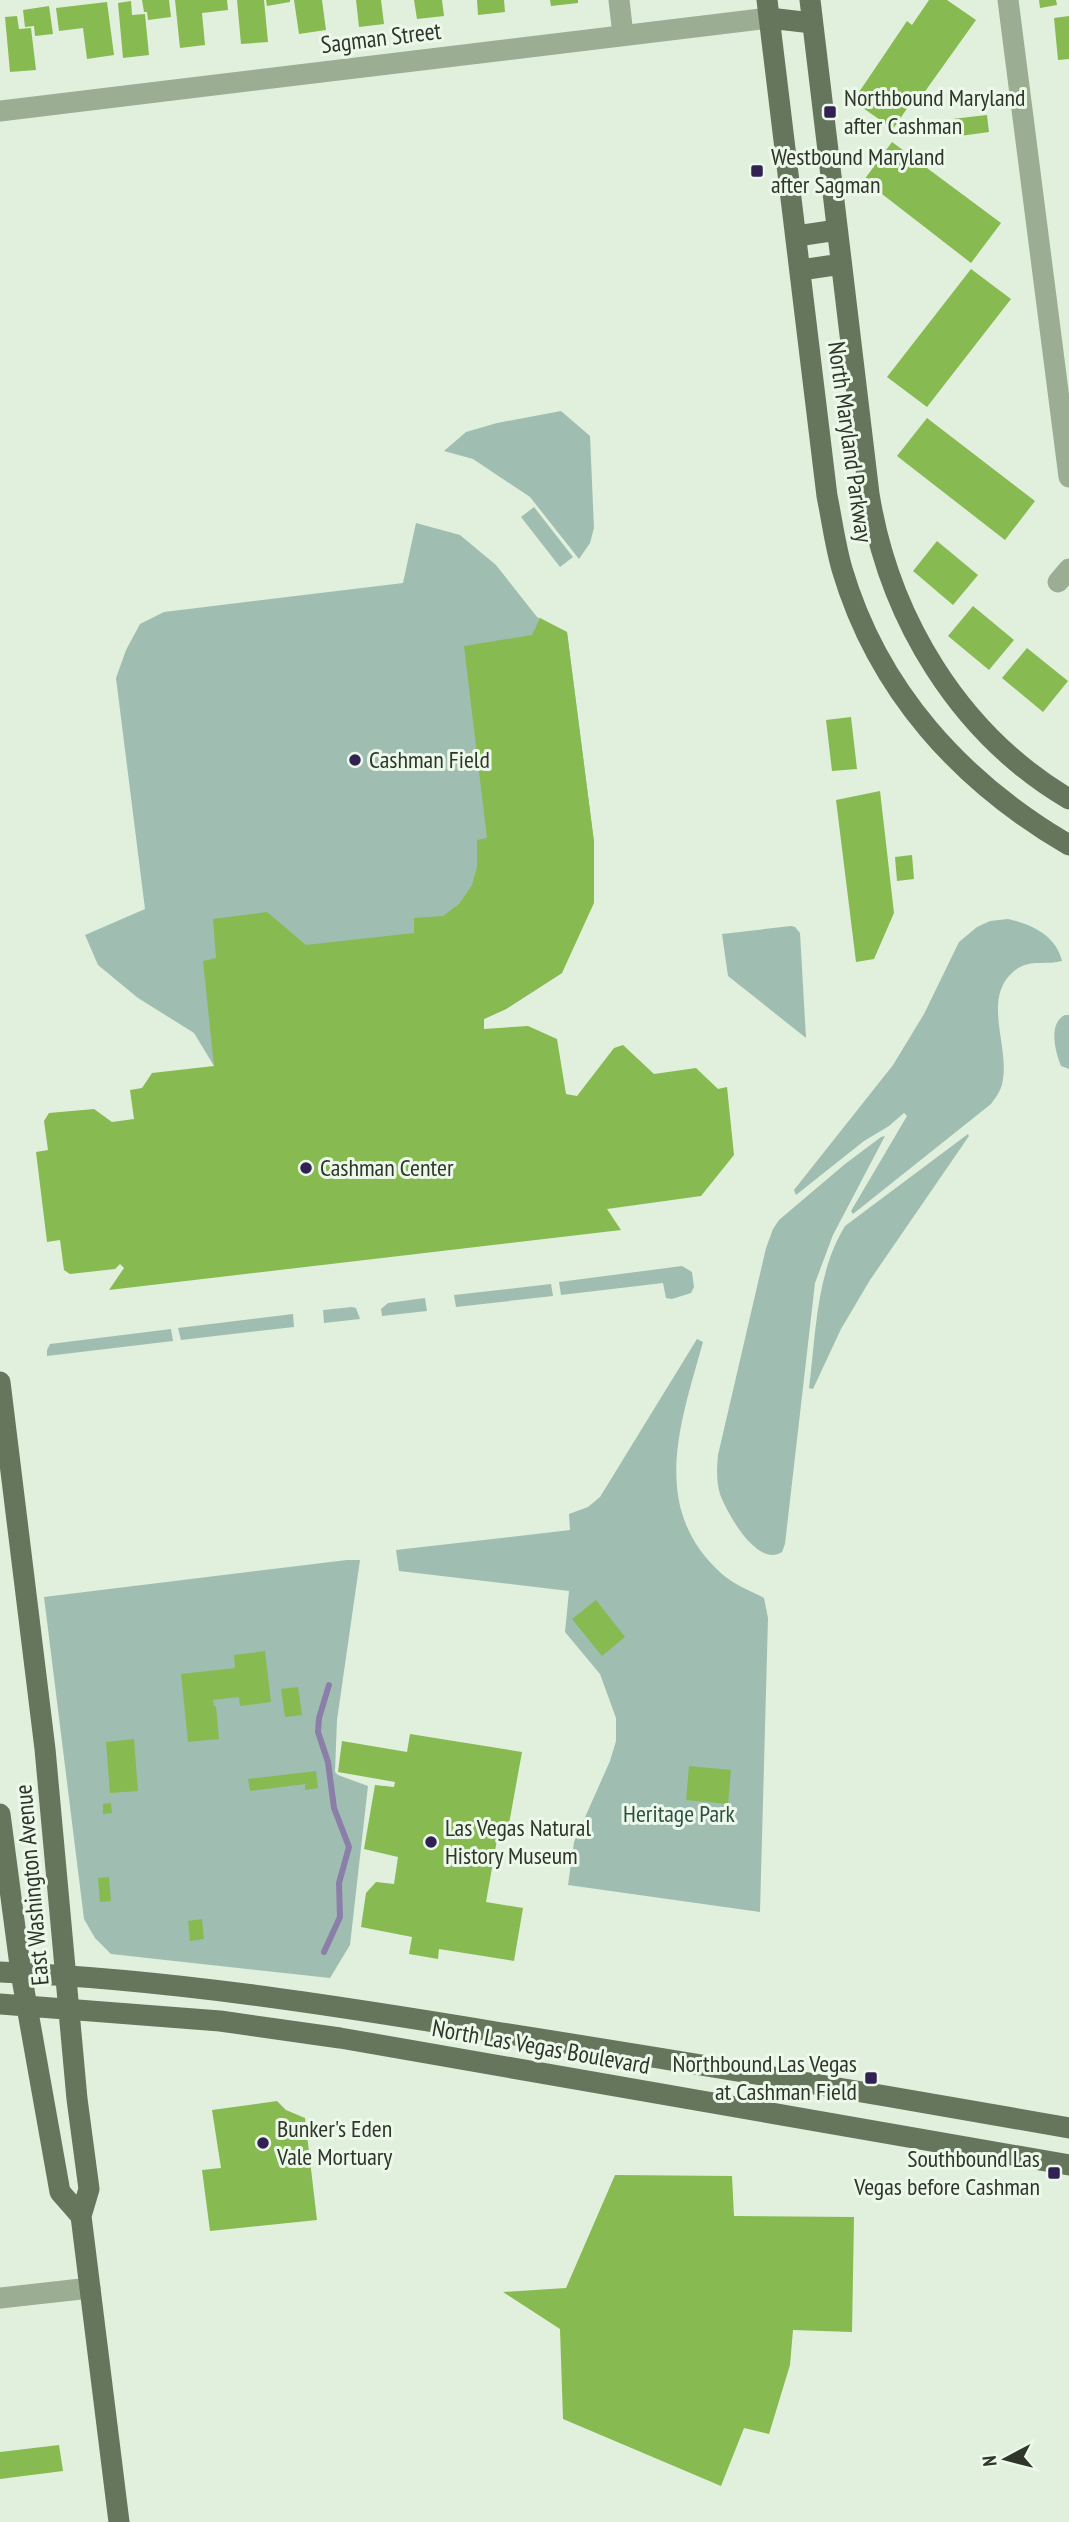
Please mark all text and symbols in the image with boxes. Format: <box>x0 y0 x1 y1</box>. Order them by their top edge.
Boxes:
street label: Sagman Street <box>319 15 443 60</box>
place label: Northbound Maryland after Cashman <box>844 82 1025 141</box>
marker: Northbound Maryland after Cashman <box>822 104 838 120</box>
place label: Westbound Maryland after Sagman <box>771 141 945 200</box>
marker: Westbound Maryland after Sagman <box>749 163 765 179</box>
street label: North Maryland Parkway <box>821 339 880 545</box>
place label: Cashman Field <box>369 744 490 775</box>
marker: Cashman Field <box>347 752 363 768</box>
place label: Cashman Center <box>320 1152 454 1183</box>
marker: Cashman Center <box>298 1160 314 1176</box>
street label: East Washington Avenue <box>7 1783 56 1987</box>
park label: Heritage Park <box>623 1798 736 1829</box>
place label: Las Vegas Natural History Museum <box>445 1812 591 1871</box>
marker: Las Vegas Natural History Museum <box>423 1834 439 1850</box>
street label: North Las Vegas Boulevard <box>430 2012 652 2081</box>
place label: Northbound Las Vegas at Cashman Field <box>673 2048 857 2107</box>
marker: Northbound Las Vegas at Cashman Field <box>863 2070 879 2086</box>
place label: Bunker's Eden Vale Mortuary <box>276 2113 392 2172</box>
marker: Bunker's Eden Vale Mortuary <box>255 2135 271 2151</box>
place label: Southbound Las Vegas before Cashman <box>853 2143 1040 2202</box>
marker: Southbound Las Vegas before Cashman <box>1046 2165 1062 2181</box>
north arrow <box>971 2424 1041 2494</box>
text: N <box>977 2455 1002 2468</box>

